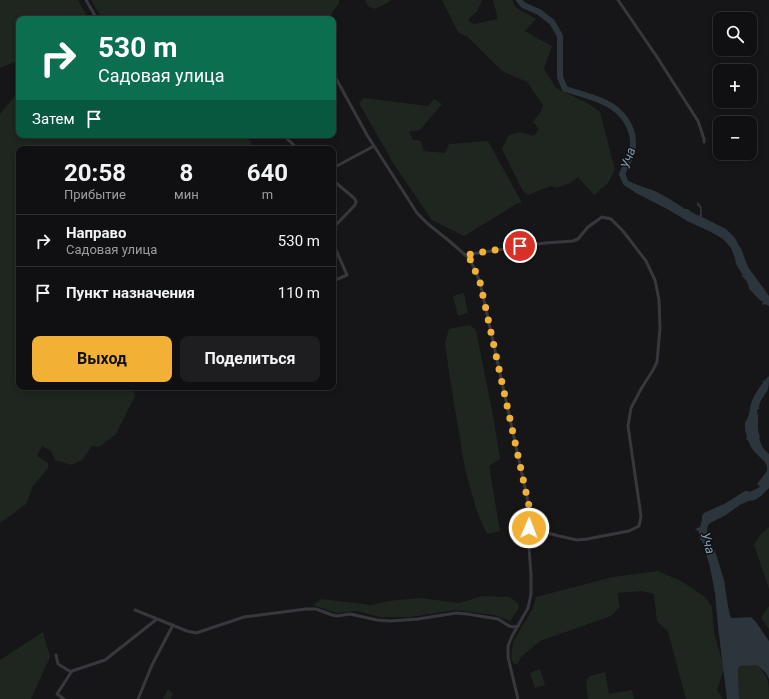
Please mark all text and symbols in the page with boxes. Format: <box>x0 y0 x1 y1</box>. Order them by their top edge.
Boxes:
map controls <box>713 12 757 160</box>
button: search <box>713 12 757 56</box>
text: 530 m <box>98 31 177 64</box>
icon: right <box>32 32 84 84</box>
button: + <box>713 64 757 108</box>
text: Садовая улица <box>98 65 224 86</box>
icon: arrive <box>83 108 105 130</box>
text: Затем <box>32 110 75 128</box>
button: − <box>713 116 757 160</box>
water label: Уча <box>618 145 638 171</box>
text: 20:58 <box>64 159 126 187</box>
text: 8 <box>179 159 193 187</box>
text: 640 <box>247 159 288 187</box>
text: Прибытие <box>64 187 126 202</box>
text: мин <box>174 187 199 202</box>
text: m <box>262 187 273 202</box>
text: Направо <box>66 224 127 242</box>
pin <box>503 229 537 263</box>
icon: right <box>32 230 54 252</box>
text: 530 m <box>278 232 320 250</box>
icon: arrive <box>509 235 531 257</box>
text: Садовая улица <box>66 242 157 257</box>
icon: arrive <box>32 282 54 304</box>
text: Пункт назначения <box>66 284 195 302</box>
text: 110 m <box>278 284 320 302</box>
button: Выход <box>32 336 172 382</box>
button: Поделиться <box>180 336 320 382</box>
position arrow <box>508 507 550 549</box>
water label: Уча <box>698 531 718 555</box>

